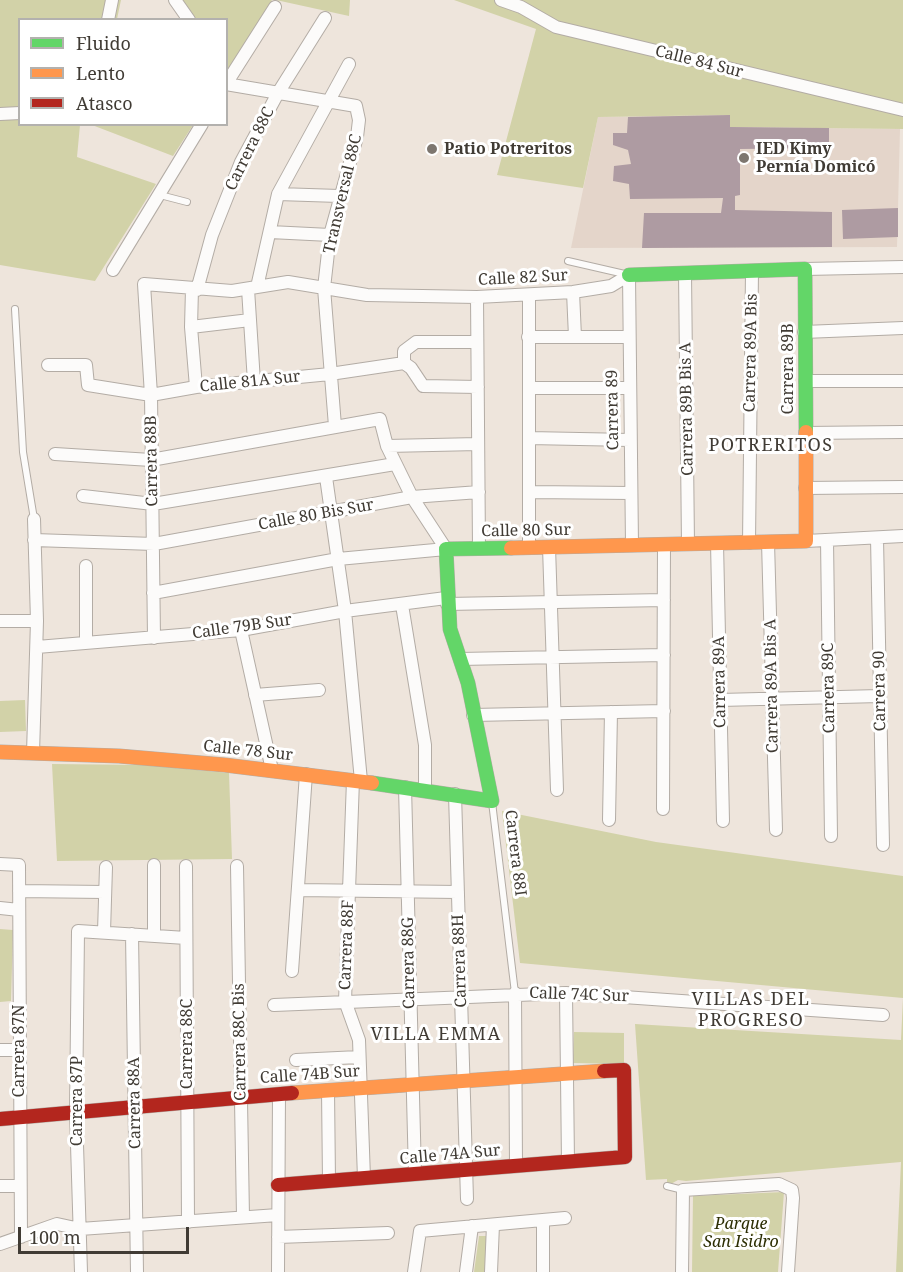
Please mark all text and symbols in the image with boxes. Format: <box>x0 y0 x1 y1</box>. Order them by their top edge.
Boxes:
legend <box>18 18 228 126</box>
text: Fluido <box>76 31 131 55</box>
street label: Calle 84 Sur <box>653 42 745 82</box>
text: Lento <box>76 61 125 85</box>
text: Atasco <box>76 91 133 115</box>
street label: Carrera 88C <box>222 104 278 194</box>
street label: Transversal 88C <box>320 132 366 256</box>
place label: Patio Potreritos <box>444 139 572 159</box>
place label: IED Kimy Pernía Domicó <box>756 139 876 177</box>
marker: Patio Potreritos <box>425 142 439 156</box>
marker: IED Kimy Pernía Domicó <box>737 151 751 165</box>
street label: Calle 82 Sur <box>478 266 568 290</box>
street label: Carrera 89A Bis <box>740 293 762 413</box>
street label: Carrera 89B <box>778 323 798 415</box>
street label: Carrera 89B Bis A <box>676 342 698 476</box>
street label: Calle 81A Sur <box>199 367 301 397</box>
street label: Carrera 89 <box>603 369 623 451</box>
street label: Carrera 88B <box>142 415 162 507</box>
district label: POTRERITOS <box>708 435 834 457</box>
street label: Calle 80 Bis Sur <box>257 495 375 535</box>
street label: Calle 80 Sur <box>481 521 571 541</box>
street label: Calle 79B Sur <box>191 611 293 643</box>
street label: Carrera 89A Bis A <box>761 619 783 753</box>
street label: Carrera 89A <box>710 636 730 728</box>
street label: Carrera 89C <box>819 643 839 733</box>
street label: Carrera 90 <box>870 650 890 732</box>
street label: Calle 78 Sur <box>202 737 294 765</box>
street label: Carrera 88I <box>500 809 530 897</box>
street label: Carrera 88F <box>336 900 358 990</box>
street label: Carrera 88H <box>449 914 471 1008</box>
street label: Carrera 88G <box>399 917 419 1009</box>
street label: Carrera 88C Bis <box>229 983 251 1101</box>
street label: Calle 74C Sur <box>529 984 629 1006</box>
district label: VILLAS DEL PROGRESO <box>692 989 810 1032</box>
street label: Carrera 88C <box>177 999 197 1089</box>
street label: Carrera 87N <box>9 1005 29 1097</box>
district label: VILLA EMMA <box>370 1024 502 1046</box>
street label: Carrera 87P <box>67 1056 87 1146</box>
street label: Carrera 88A <box>125 1057 145 1149</box>
street label: Calle 74B Sur <box>259 1062 361 1088</box>
street label: Calle 74A Sur <box>399 1141 501 1169</box>
park label: Parque San Isidro <box>703 1214 779 1252</box>
scale bar <box>21 1215 192 1253</box>
text: 100 m <box>29 1225 81 1249</box>

